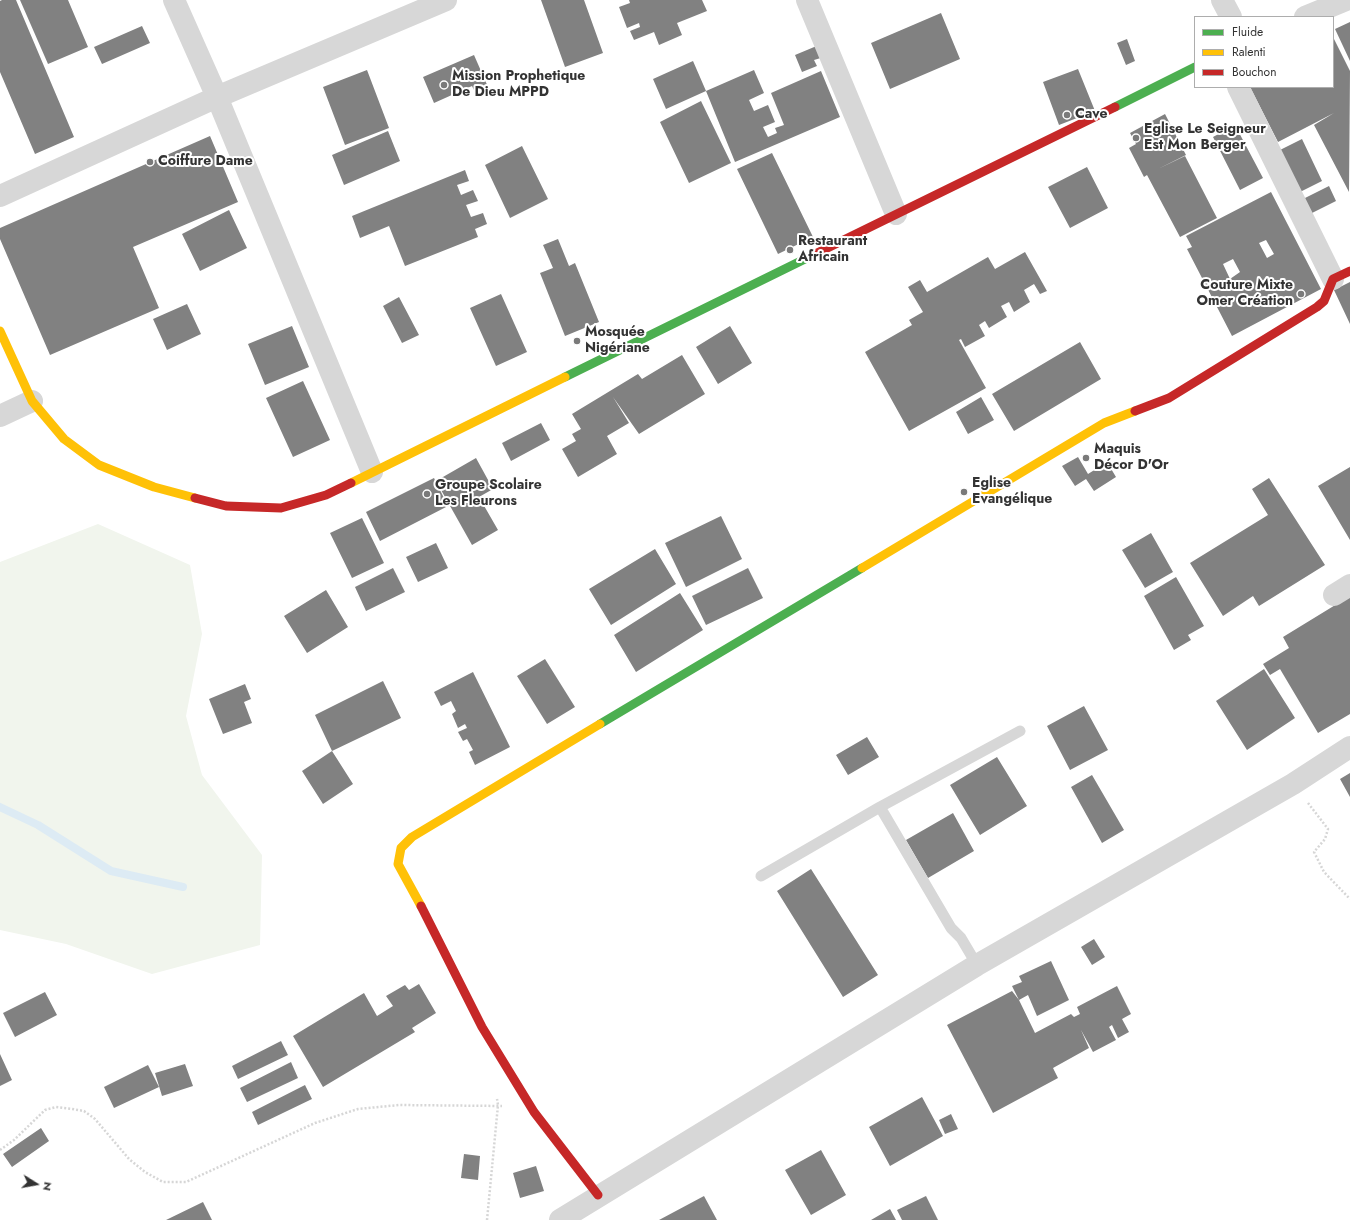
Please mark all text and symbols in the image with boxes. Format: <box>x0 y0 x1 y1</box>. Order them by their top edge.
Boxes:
legend <box>1194 16 1334 88</box>
text: Fluide <box>1232 23 1263 41</box>
text: Ralenti <box>1232 43 1266 61</box>
text: Bouchon <box>1232 63 1276 81</box>
place label: Mission Prophetique De Dieu MPPD <box>452 69 585 102</box>
marker: Mission Prophetique De Dieu MPPD <box>439 80 449 90</box>
place label: Cave <box>1075 107 1107 123</box>
marker: Cave <box>1062 110 1072 120</box>
place label: Eglise Le Seigneur Est Mon Berger <box>1144 122 1266 154</box>
marker: Eglise Le Seigneur Est Mon Berger <box>1131 133 1141 143</box>
place label: Coiffure Dame <box>158 154 253 170</box>
marker: Coiffure Dame <box>145 157 155 167</box>
place label: Restaurant Africain <box>798 234 867 266</box>
marker: Restaurant Africain <box>785 245 795 255</box>
place label: Couture Mixte Omer Création <box>1196 278 1293 310</box>
marker: Couture Mixte Omer Création <box>1296 289 1306 299</box>
place label: Mosquée Nigériane <box>585 325 650 358</box>
marker: Mosquée Nigériane <box>572 336 582 346</box>
place label: Maquis Décor D'Or <box>1094 442 1169 474</box>
marker: Maquis Décor D'Or <box>1081 453 1091 463</box>
place label: Eglise Evangélique <box>972 476 1052 508</box>
place label: Groupe Scolaire Les Fleurons <box>435 478 542 510</box>
marker: Eglise Evangélique <box>959 487 969 497</box>
marker: Groupe Scolaire Les Fleurons <box>422 489 432 499</box>
north arrow <box>16 1164 56 1204</box>
text: N <box>39 1180 56 1192</box>

